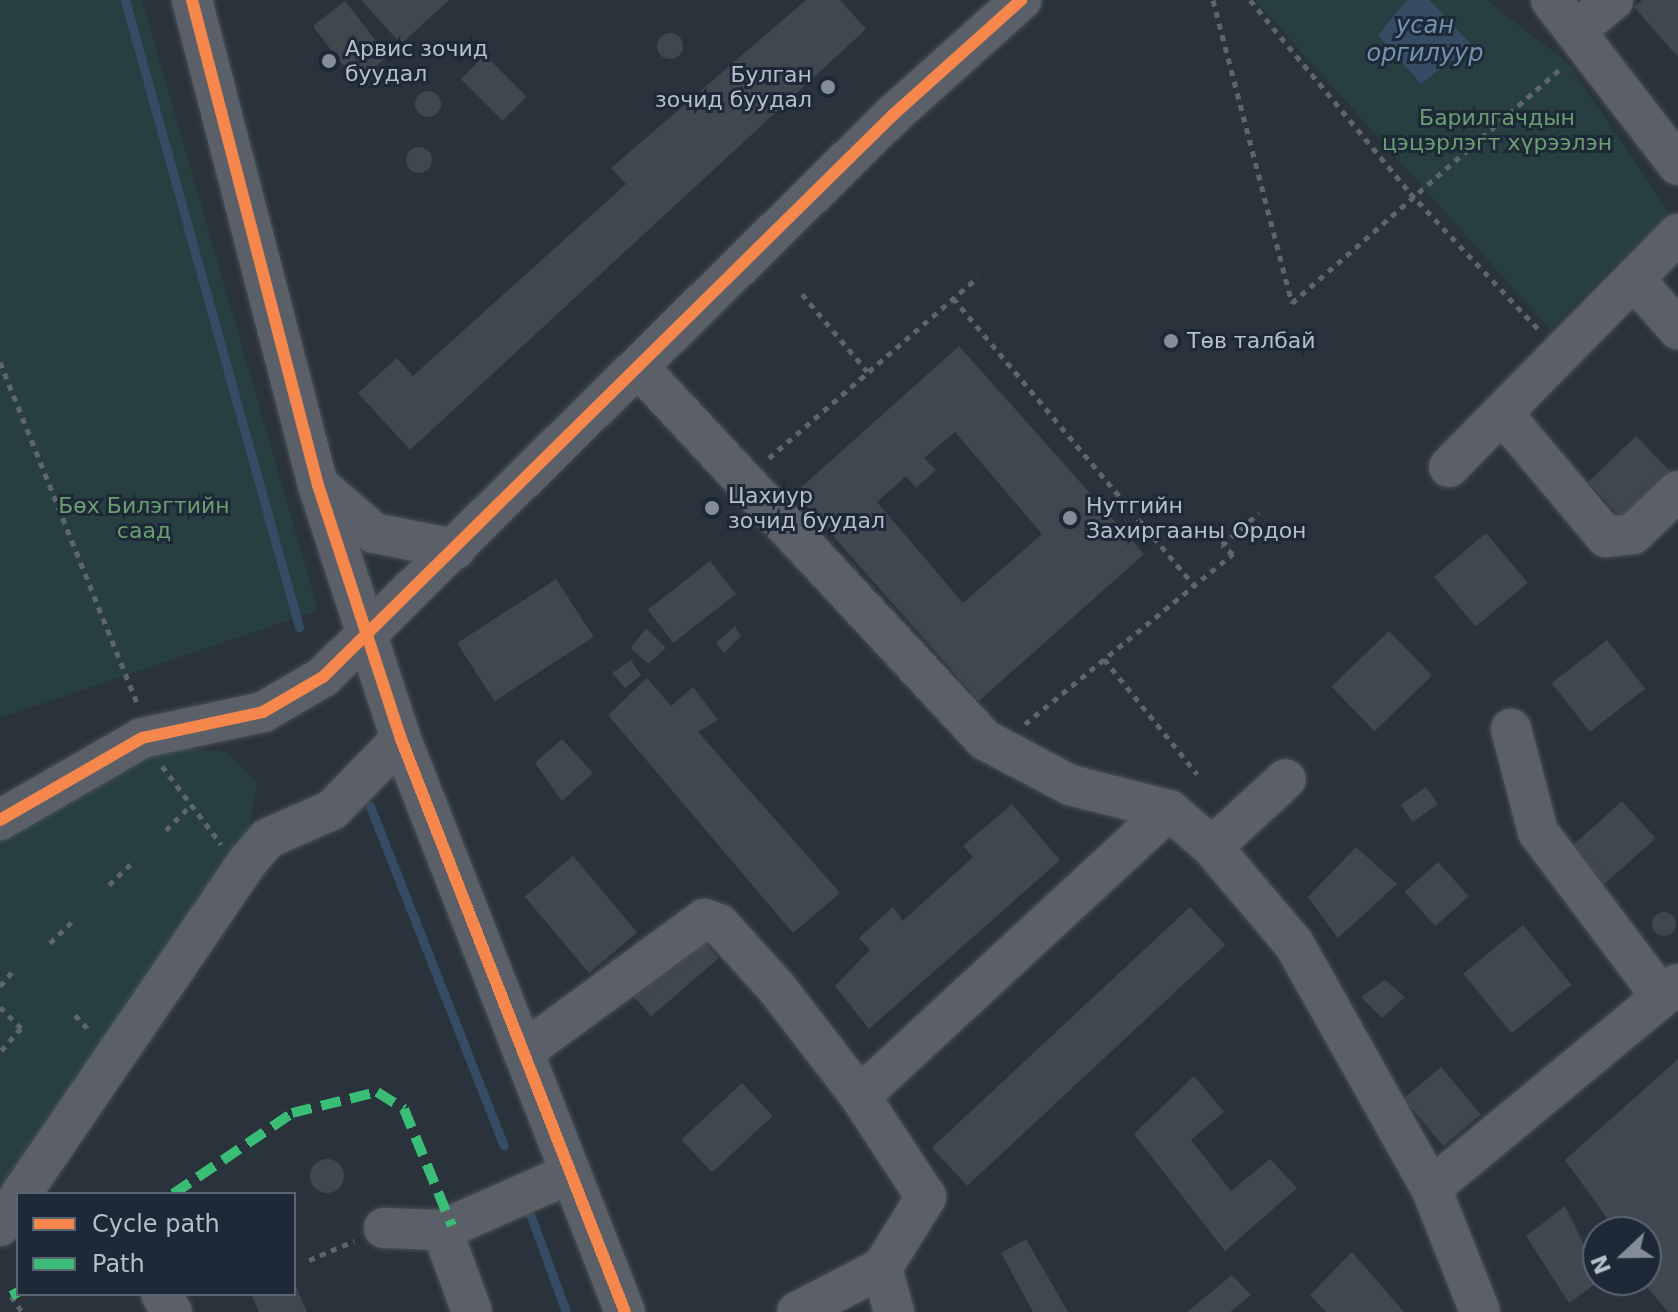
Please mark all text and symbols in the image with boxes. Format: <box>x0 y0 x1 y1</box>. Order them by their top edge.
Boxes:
water label: усан оргилуур <box>1366 12 1484 68</box>
place label: Арвис зочид буудал <box>345 35 488 86</box>
marker: Арвис зочид буудал <box>320 52 338 70</box>
place label: Булган зочид буудал <box>655 61 812 112</box>
marker: Булган зочид буудал <box>819 78 837 96</box>
park label: Барилгачдын цэцэрлэгт хүрээлэн <box>1382 104 1612 156</box>
place label: Төв талбай <box>1187 328 1316 354</box>
marker: Төв талбай <box>1162 332 1180 350</box>
place label: Цахиур зочид буудал <box>728 482 885 534</box>
park label: Бөх Билэгтийн саад <box>58 492 230 544</box>
place label: Нутгийн Захиргааны Ордон <box>1086 492 1306 544</box>
marker: Цахиур зочид буудал <box>703 499 721 517</box>
marker: Нутгийн Захиргааны Ордон <box>1061 509 1079 527</box>
legend <box>16 1192 296 1296</box>
text: Cycle path <box>92 1210 220 1238</box>
north arrow <box>1582 1216 1662 1296</box>
text: Path <box>92 1250 145 1278</box>
text: N <box>1586 1251 1616 1278</box>

